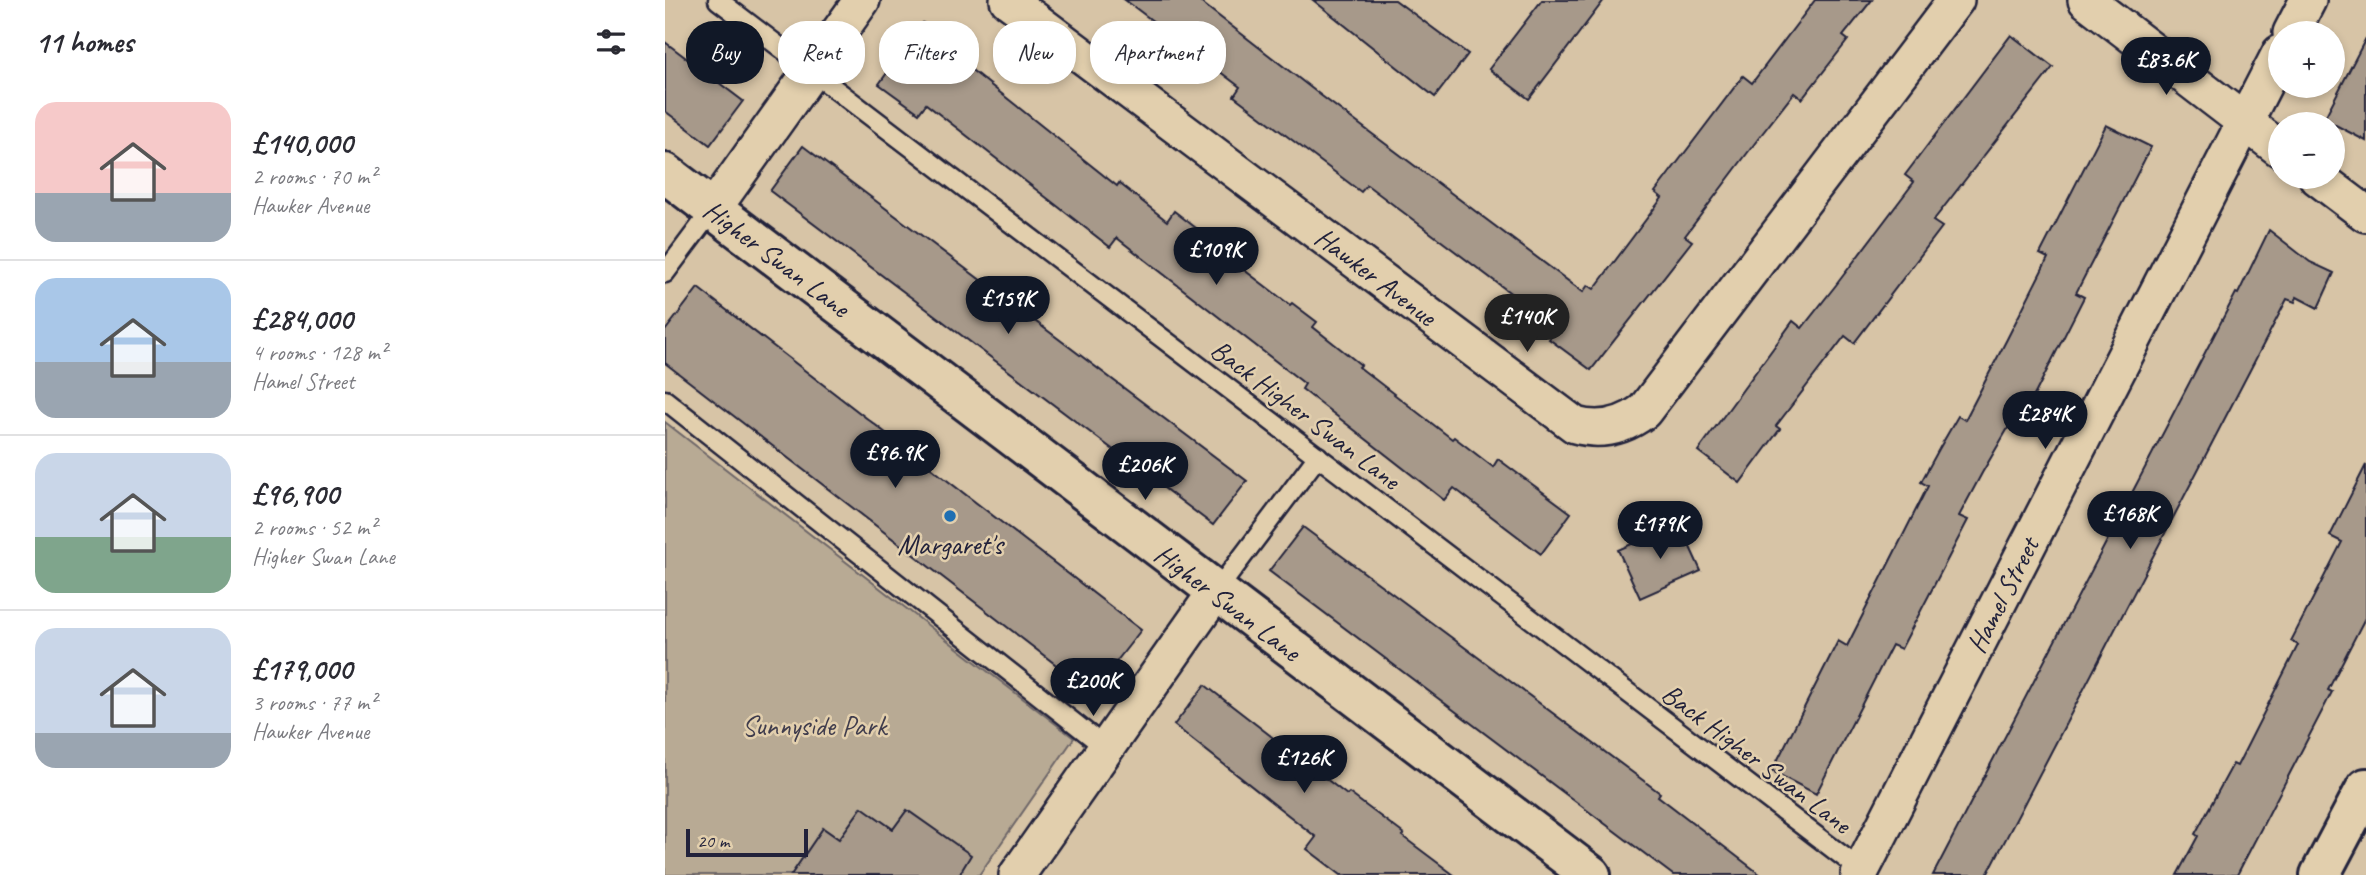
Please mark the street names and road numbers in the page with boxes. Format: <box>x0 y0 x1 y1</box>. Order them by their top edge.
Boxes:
street label: Higher Swan Lane <box>697 192 858 326</box>
street label: Hawker Avenue <box>1308 219 1445 334</box>
street label: Back Higher Swan Lane <box>1204 332 1409 498</box>
street label: Hamel Street <box>1959 529 2048 659</box>
street label: Higher Swan Lane <box>1148 536 1309 670</box>
street label: Back Higher Swan Lane <box>1655 676 1860 842</box>

